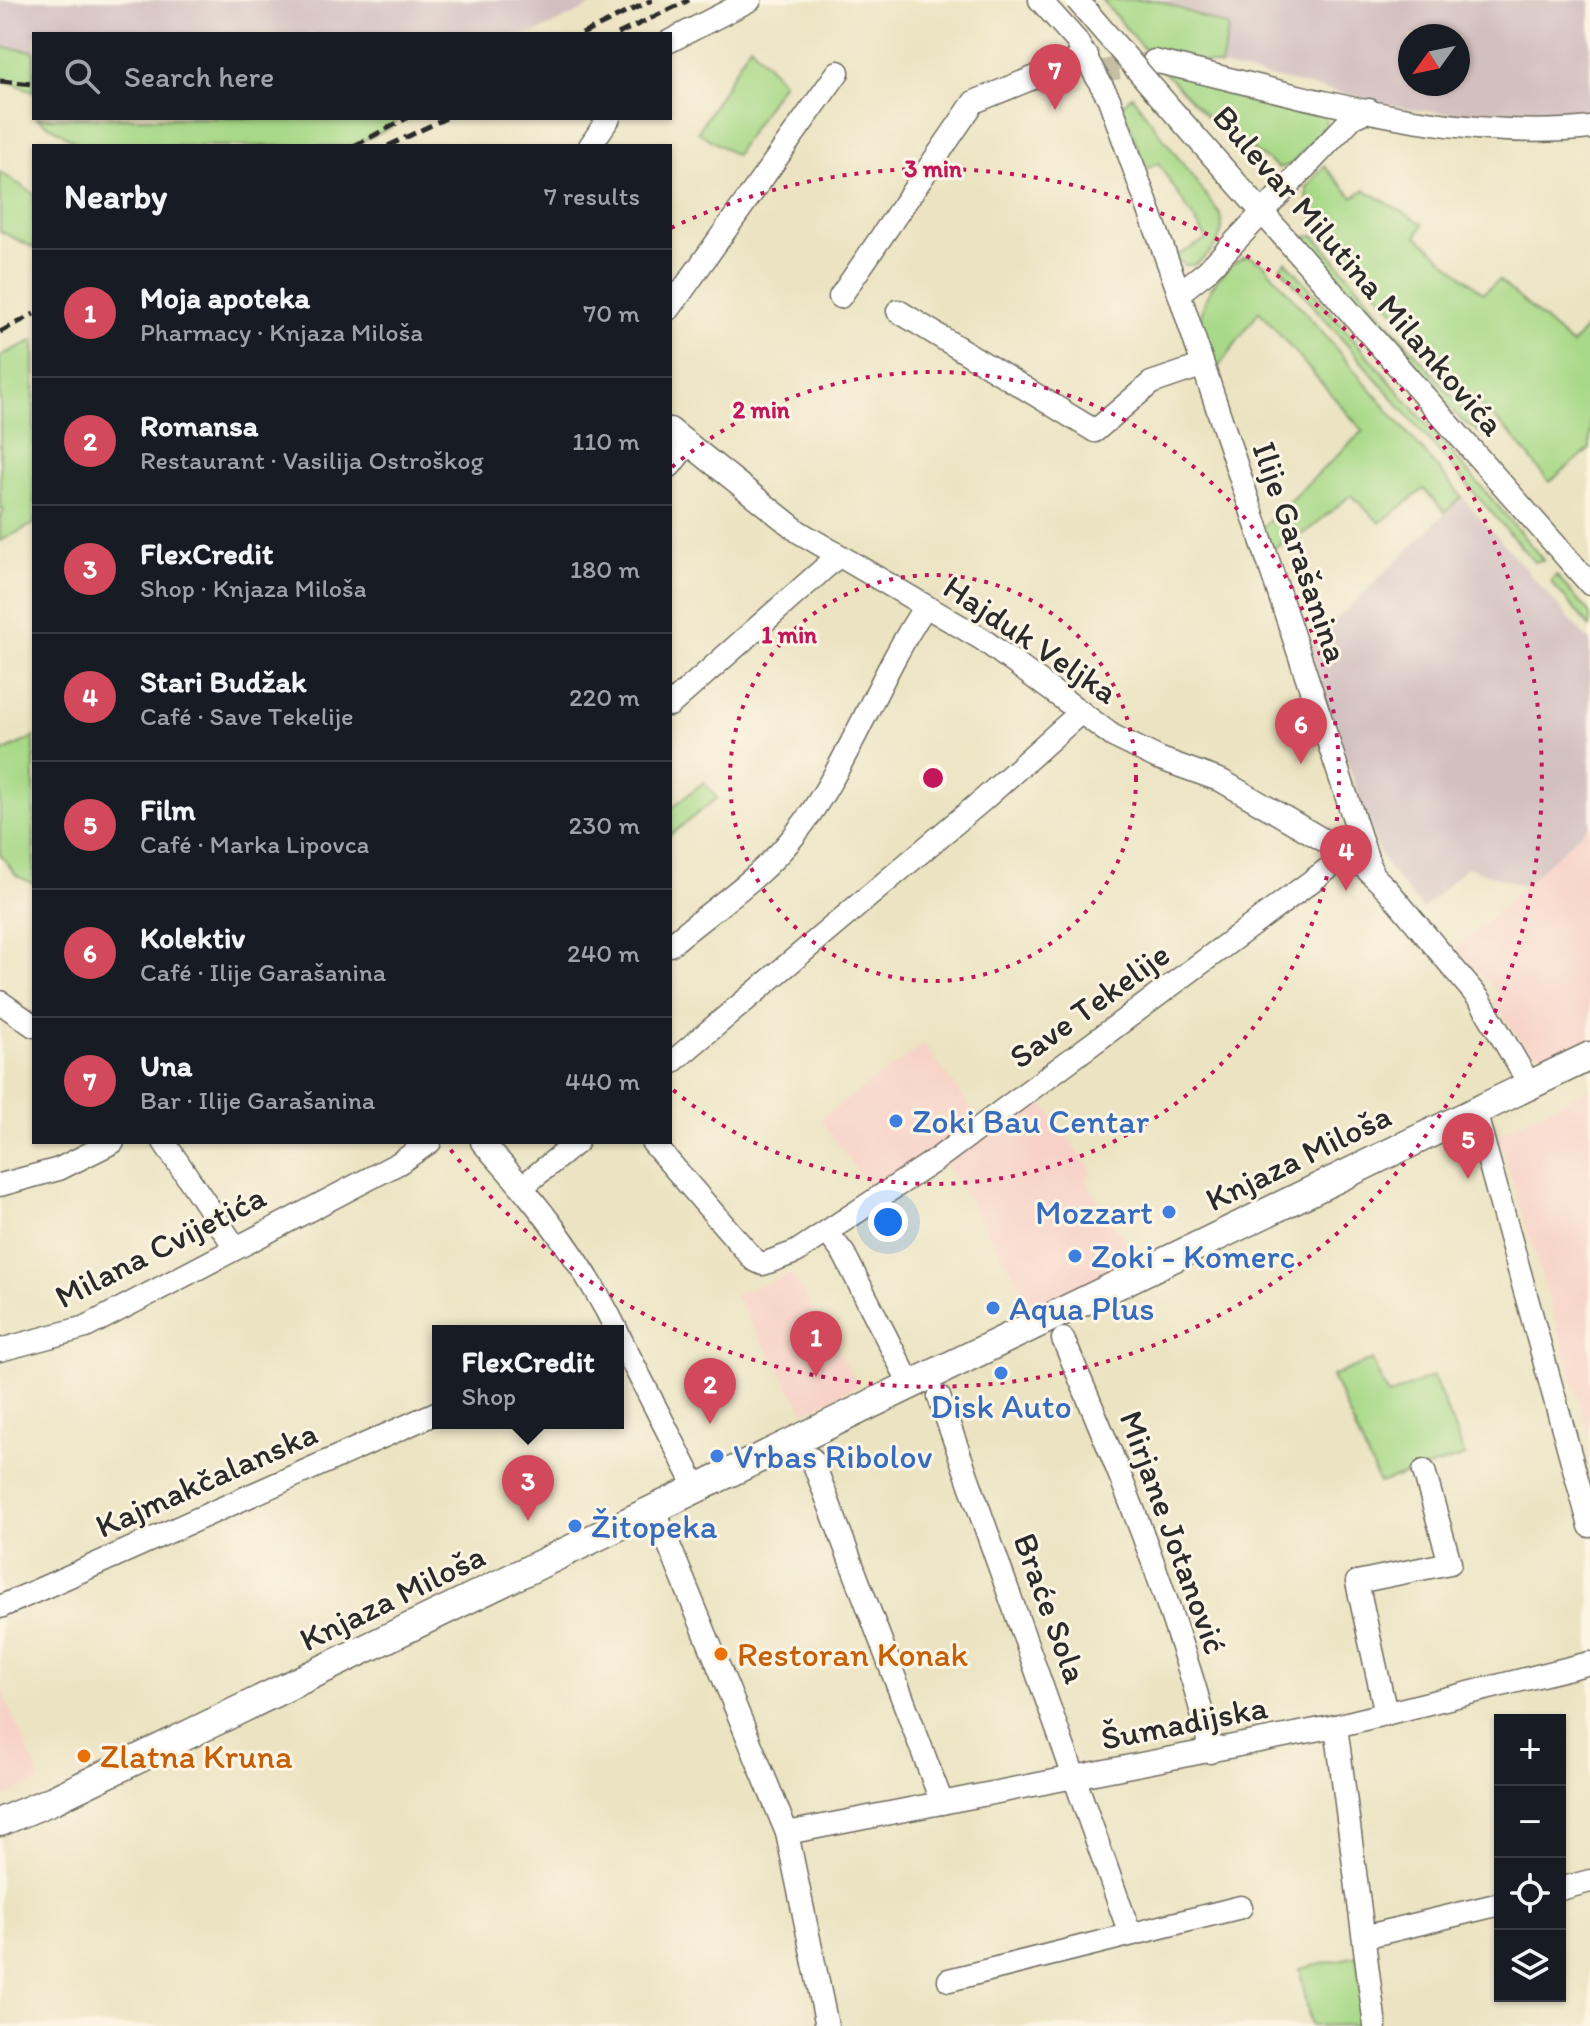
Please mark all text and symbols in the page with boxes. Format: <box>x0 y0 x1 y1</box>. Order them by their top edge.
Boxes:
north arrow <box>1398 24 1470 96</box>
search box <box>32 32 672 120</box>
pin: 7 <box>1029 44 1081 110</box>
icon: search <box>60 54 104 98</box>
text: Search here <box>124 58 274 95</box>
street label: Bulevar Milutina Milankovića <box>1204 97 1514 444</box>
text: 3 min <box>904 154 962 183</box>
text: Nearby <box>64 176 167 217</box>
text: 7 results <box>544 180 640 212</box>
text: Moja apoteka <box>140 279 310 316</box>
text: 1 <box>84 297 96 329</box>
text: 70 m <box>583 297 640 329</box>
text: Pharmacy · Knjaza Miloša <box>140 316 423 348</box>
text: 2 min <box>732 395 790 424</box>
text: Romansa <box>140 407 258 444</box>
text: 2 <box>83 425 97 457</box>
text: 110 m <box>572 425 640 457</box>
street label: Ilije Garašanina <box>1244 436 1358 668</box>
text: Restaurant · Vasilija Ostroškog <box>140 444 484 476</box>
text: FlexCredit <box>140 535 273 572</box>
text: 3 <box>83 553 97 585</box>
text: 180 m <box>570 553 640 585</box>
street label: Hajduk Veljka <box>936 566 1126 713</box>
text: Shop · Knjaza Miloša <box>140 572 367 604</box>
text: 1 min <box>761 620 817 649</box>
text: Stari Budžak <box>140 663 307 700</box>
text: 4 <box>82 681 98 713</box>
text: 220 m <box>569 681 640 713</box>
pin: 6 <box>1275 698 1327 764</box>
text: Café · Save Tekelije <box>140 700 354 732</box>
centre of rings <box>919 764 947 792</box>
text: Film <box>140 791 196 828</box>
text: 5 <box>83 809 97 841</box>
text: 230 m <box>568 809 640 841</box>
pin: 4 <box>1320 825 1372 891</box>
text: Café · Marka Lipovca <box>140 828 369 860</box>
text: Kolektiv <box>140 919 245 956</box>
street label: Save Tekelije <box>1001 933 1178 1077</box>
text: 6 <box>83 937 97 969</box>
text: 240 m <box>567 937 640 969</box>
text: Café · Ilije Garašanina <box>140 956 386 988</box>
text: Una <box>140 1047 192 1084</box>
text: 7 <box>84 1065 96 1097</box>
text: 440 m <box>565 1065 640 1097</box>
text: Bar · Ilije Garašanina <box>140 1084 375 1116</box>
street label: Knjaza Miloša <box>1199 1095 1398 1220</box>
place label: Zoki Bau Centar <box>912 1101 1150 1142</box>
marker: Zoki Bau Centar <box>887 1112 905 1130</box>
pin: 5 <box>1442 1113 1494 1179</box>
street label: Milana Cvijetića <box>48 1176 273 1317</box>
place label: Mozzart <box>1035 1192 1153 1233</box>
your location <box>868 1202 908 1242</box>
marker: Mozzart <box>1160 1203 1178 1221</box>
place label: Zoki - Komerc <box>1091 1236 1296 1277</box>
marker: Zoki - Komerc <box>1066 1247 1084 1265</box>
place label: Aqua Plus <box>1009 1288 1155 1329</box>
marker: Aqua Plus <box>984 1299 1002 1317</box>
pin: 1 <box>790 1311 842 1377</box>
popup <box>432 1325 624 1429</box>
text: FlexCredit <box>461 1343 595 1380</box>
pin: 2 <box>684 1358 736 1424</box>
marker: Disk Auto <box>992 1364 1010 1382</box>
text: Shop <box>461 1380 516 1412</box>
place label: Disk Auto <box>930 1386 1072 1427</box>
street label: Mirjane Jotanović <box>1111 1405 1237 1659</box>
street label: Kajmakčalanska <box>89 1412 323 1547</box>
place label: Vrbas Ribolov <box>733 1436 933 1477</box>
marker: Vrbas Ribolov <box>708 1447 726 1465</box>
pin: 3 <box>502 1455 554 1521</box>
place label: Žitopeka <box>591 1506 718 1547</box>
marker: Žitopeka <box>566 1517 584 1535</box>
street label: Braće Sola <box>1004 1528 1097 1689</box>
street label: Knjaza Miloša <box>293 1535 492 1660</box>
place label: Restoran Konak <box>737 1634 968 1675</box>
marker: Restoran Konak <box>712 1645 730 1663</box>
street label: Šumadijska <box>1097 1686 1271 1759</box>
map controls <box>1494 1714 1566 2002</box>
button: + <box>1494 1714 1566 1786</box>
place label: Zlatna Kruna <box>100 1736 293 1777</box>
marker: Zlatna Kruna <box>75 1747 93 1765</box>
button: − <box>1494 1786 1566 1858</box>
button: locate <box>1494 1858 1566 1930</box>
button: layers <box>1494 1930 1566 2002</box>

